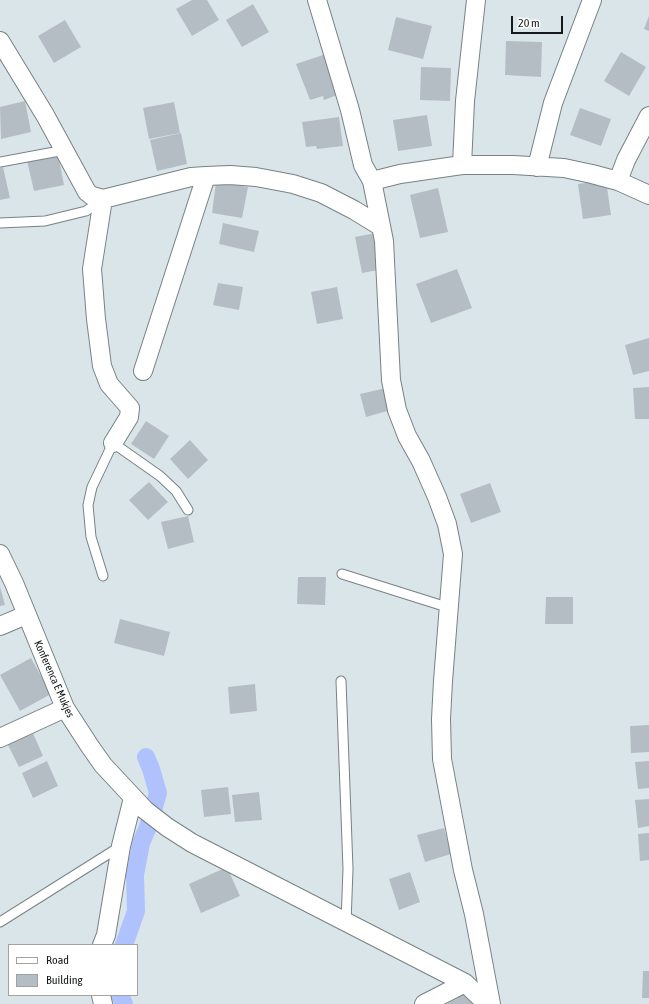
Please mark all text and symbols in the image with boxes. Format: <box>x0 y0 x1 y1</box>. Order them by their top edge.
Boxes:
scale bar <box>513 8 565 34</box>
text: 20 m <box>518 16 540 30</box>
street label: Konferenca E Mukjes <box>31 638 77 720</box>
legend <box>8 944 138 996</box>
text: Road <box>46 953 69 967</box>
text: Building <box>46 973 83 987</box>

